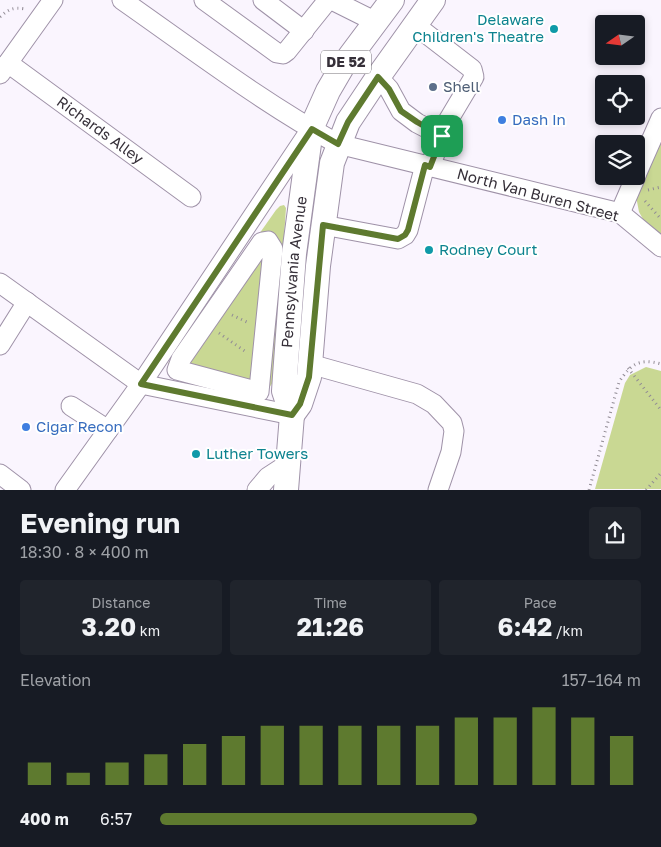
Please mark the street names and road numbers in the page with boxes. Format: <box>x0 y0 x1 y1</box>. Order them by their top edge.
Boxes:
road number: DE 52 <box>321 51 371 74</box>
street label: Richards Alley <box>54 92 148 168</box>
street label: North Van Buren Street <box>455 164 621 224</box>
street label: Pennsylvania Avenue <box>277 194 310 349</box>

